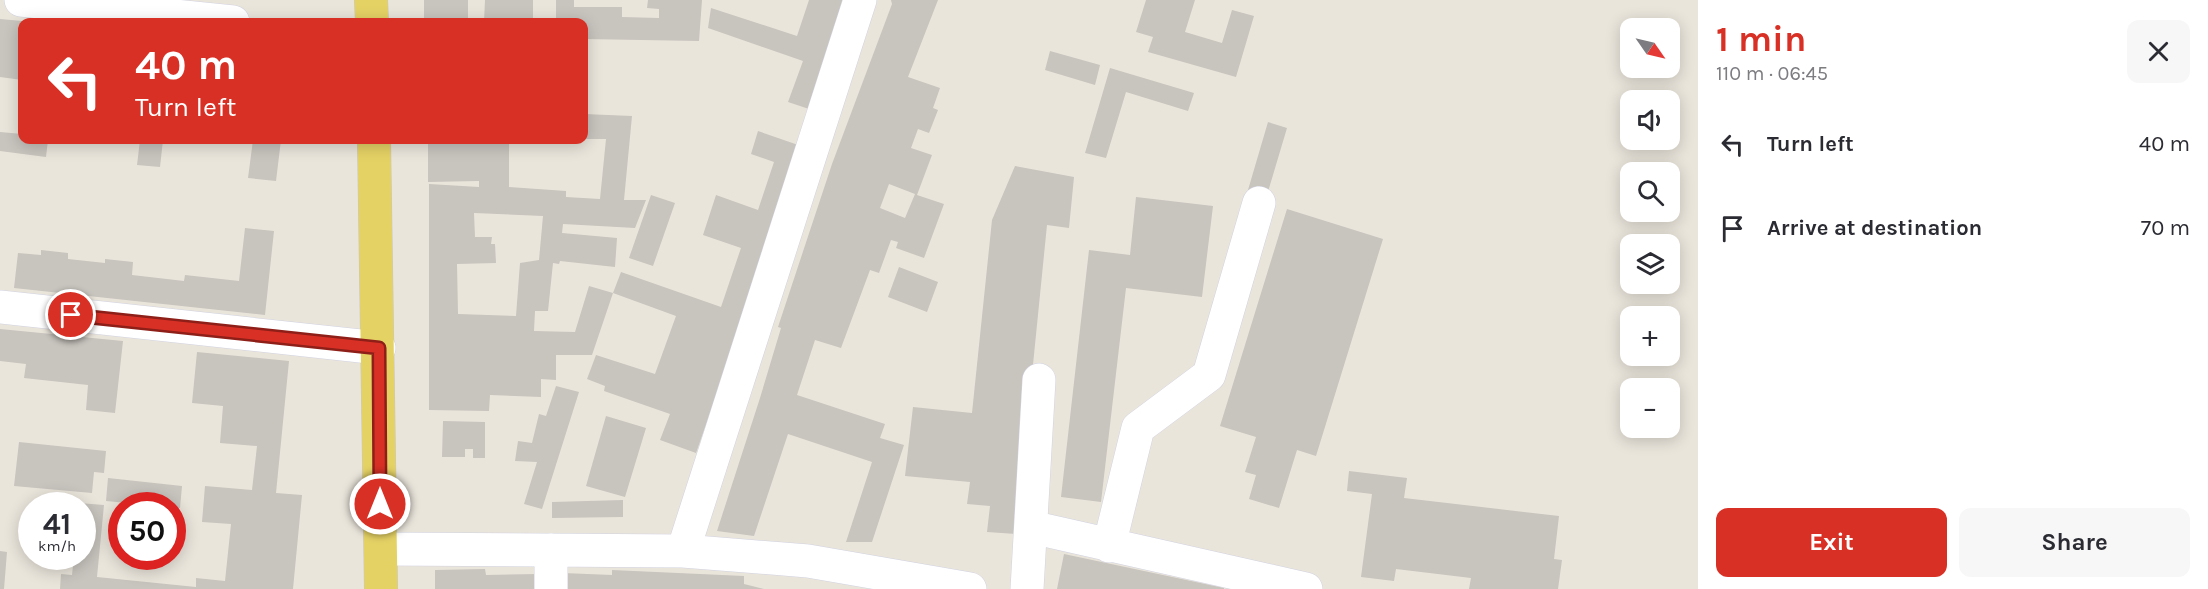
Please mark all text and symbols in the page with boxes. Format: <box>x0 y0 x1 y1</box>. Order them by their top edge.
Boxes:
north arrow <box>1620 18 1680 78</box>
map controls <box>1620 18 1680 438</box>
text: 1 min <box>1716 18 1806 60</box>
button: close <box>2127 20 2190 83</box>
text: 40 m <box>135 40 237 90</box>
icon: left <box>36 42 114 120</box>
text: 110 m · 06:45 <box>1716 62 1828 85</box>
button: sound <box>1620 90 1680 150</box>
text: Turn left <box>135 91 236 123</box>
icon: left <box>1716 128 1749 161</box>
text: Turn left <box>1767 131 1854 157</box>
text: 40 m <box>2139 131 2190 157</box>
button: search <box>1620 162 1680 222</box>
icon: arrive <box>1716 212 1749 245</box>
text: Arrive at destination <box>1767 215 1982 241</box>
text: 70 m <box>2141 215 2190 241</box>
button: layers <box>1620 234 1680 294</box>
pin <box>45 289 96 340</box>
icon: arrive <box>54 298 87 331</box>
button: + <box>1620 306 1680 366</box>
button: − <box>1620 378 1680 438</box>
position arrow <box>348 472 412 536</box>
speed limit sign: 50 <box>108 492 186 570</box>
text: 41 <box>43 506 71 542</box>
button: Exit <box>1716 508 1947 577</box>
button: Share <box>1959 508 2190 577</box>
text: km/h <box>38 537 76 555</box>

